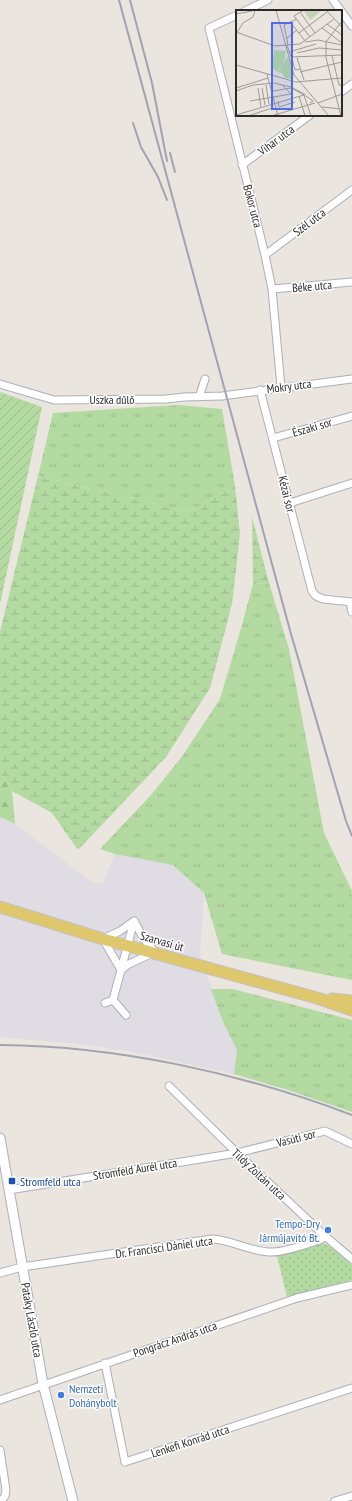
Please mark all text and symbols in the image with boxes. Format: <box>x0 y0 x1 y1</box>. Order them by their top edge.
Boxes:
inset map <box>236 10 342 116</box>
street label: Vihar utca <box>254 121 297 159</box>
street label: Bokor utca <box>240 183 266 229</box>
street label: Szél utca <box>290 205 328 239</box>
street label: Béke utca <box>291 277 333 295</box>
street label: Mokry utca <box>266 376 312 396</box>
street label: Uszka dűlő <box>89 392 135 407</box>
street label: Északi sor <box>290 414 334 440</box>
street label: Kézai sor <box>275 474 299 515</box>
street label: Szarvasi út <box>138 928 186 955</box>
street label: Vasúti sor <box>274 1126 318 1150</box>
street label: Tildy Zoltán utca <box>229 1145 289 1203</box>
street label: Stromfeld Aurél utca <box>92 1155 178 1183</box>
place label: Stromfeld utca <box>20 1174 81 1189</box>
marker: Stromfeld utca <box>7 1176 17 1186</box>
place label: Tempo-Dry Járműjavító Bt. <box>258 1216 320 1245</box>
marker: Tempo-Dry Járműjavító Bt. <box>323 1225 333 1235</box>
street label: Dr. Francisci Dániel utca <box>114 1233 214 1261</box>
street label: Pataky László utca <box>18 1282 46 1359</box>
street label: Pongrácz András utca <box>131 1318 219 1360</box>
place label: Nemzeti Dohánybolt <box>69 1381 118 1410</box>
marker: Nemzeti Dohánybolt <box>56 1390 66 1400</box>
street label: Lenkefi Konrád utca <box>149 1421 231 1461</box>

